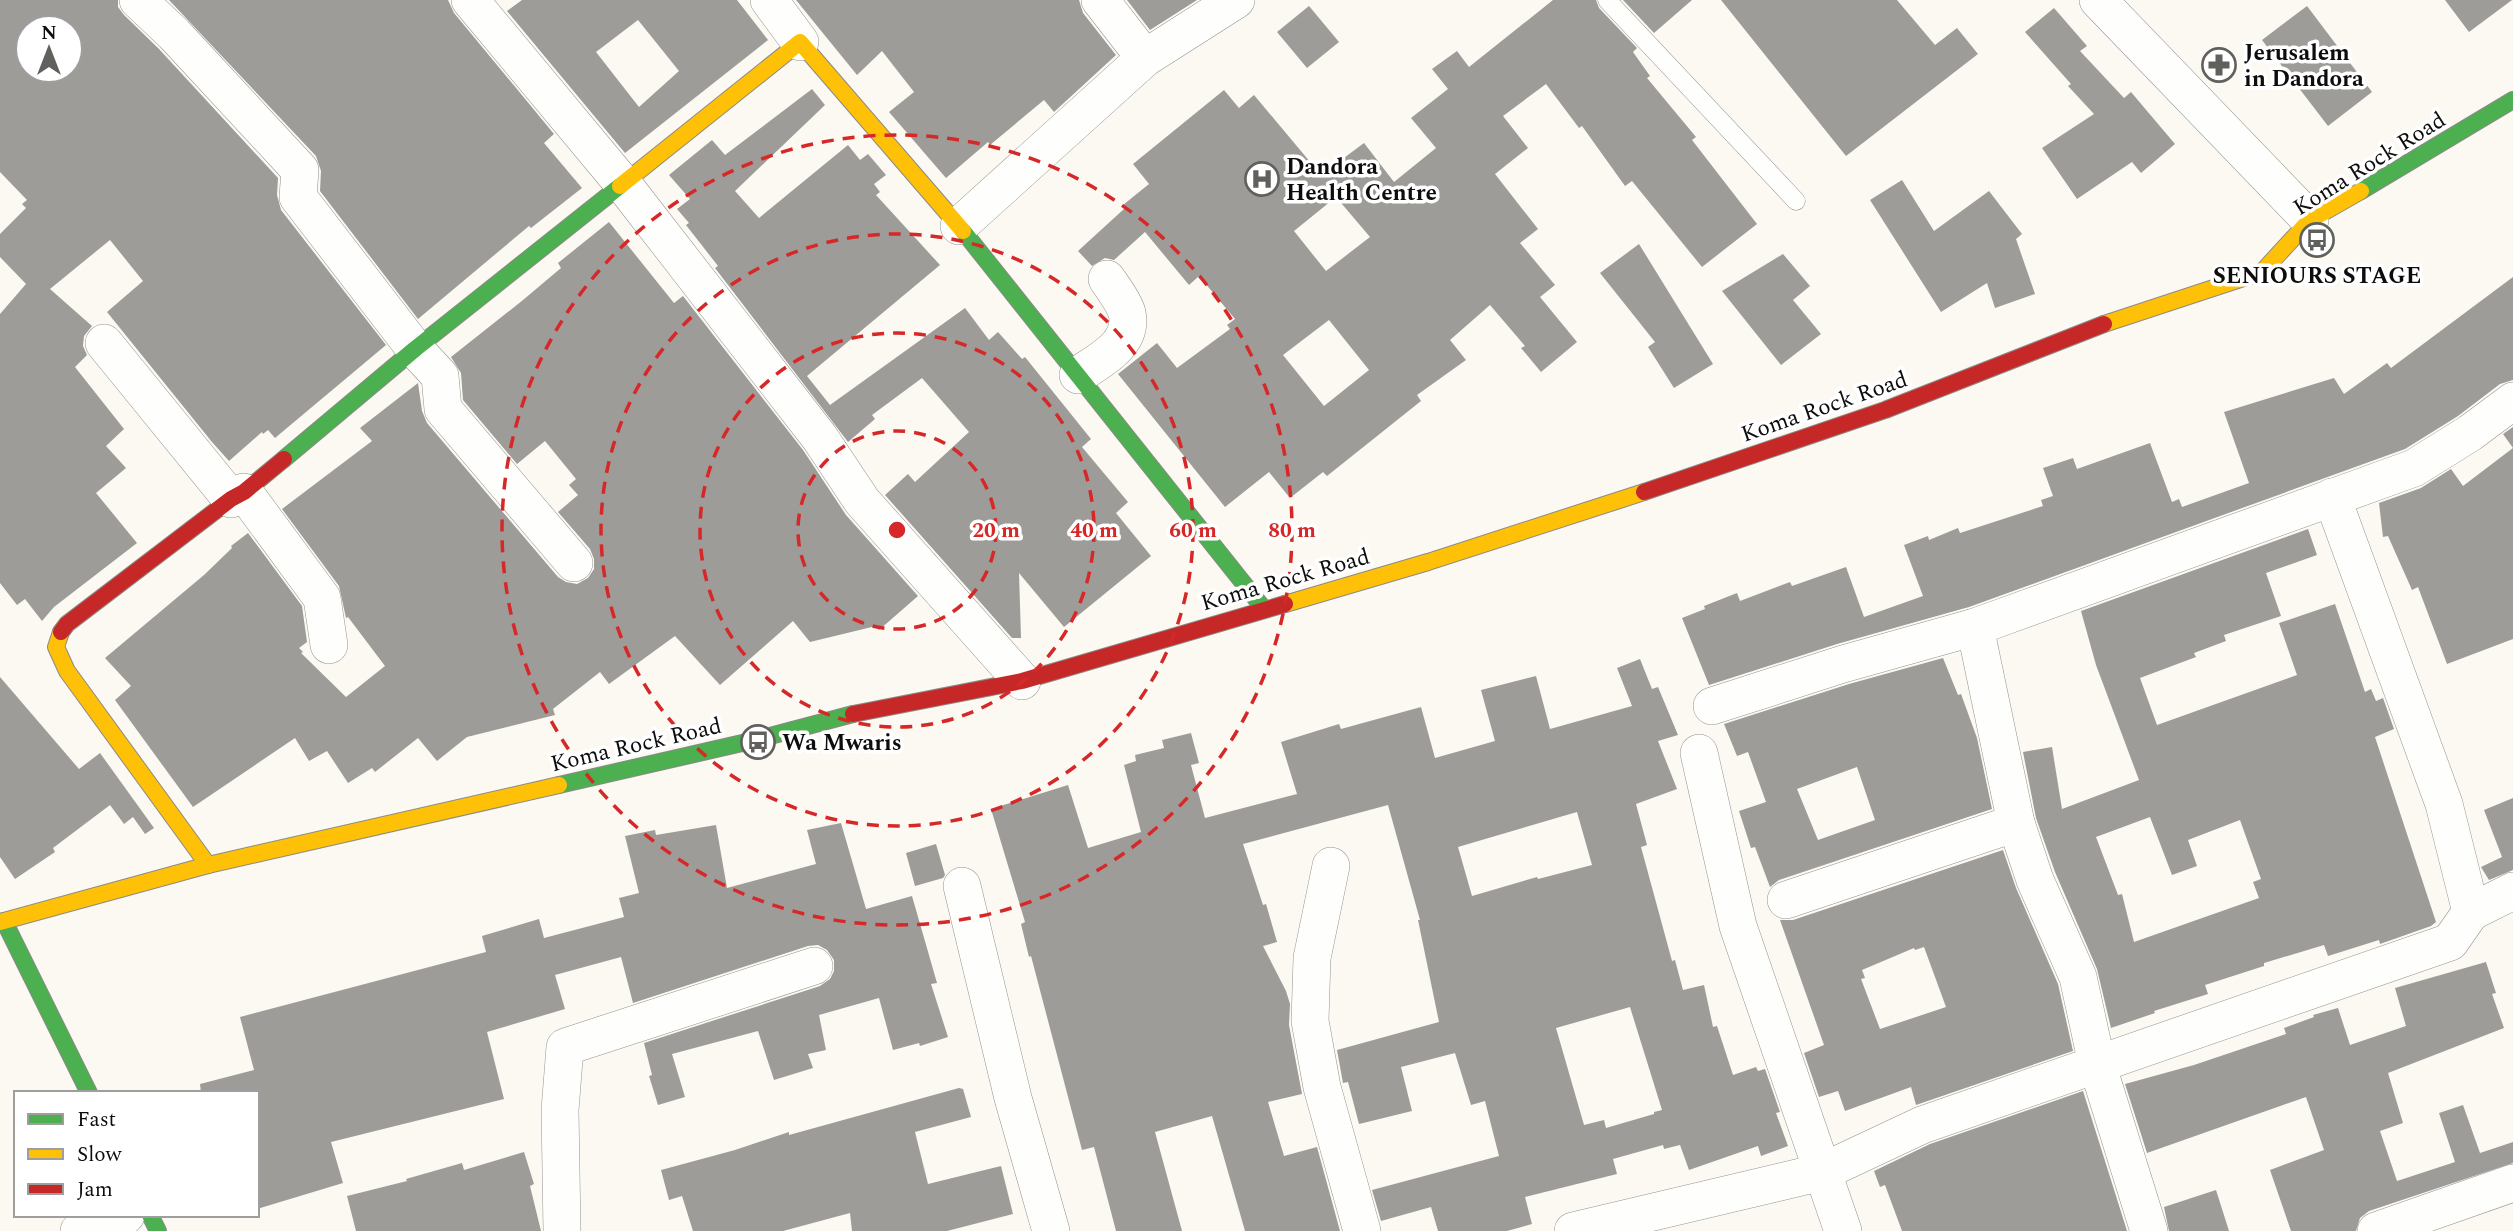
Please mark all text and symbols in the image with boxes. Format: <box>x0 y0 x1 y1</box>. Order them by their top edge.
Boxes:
north arrow <box>14 14 84 84</box>
text: N <box>41 19 57 48</box>
place label: Jerusalem in Dandora <box>2244 36 2364 97</box>
pharmacy icon: Jerusalem in Dandora <box>2200 46 2238 84</box>
street label: Koma Rock Road <box>2287 103 2453 225</box>
place label: Dandora Health Centre <box>1286 150 1437 211</box>
hospital icon: Dandora Health Centre <box>1243 160 1281 198</box>
bus stop icon: SENIOURS STAGE <box>2298 221 2336 259</box>
place label: SENIOURS STAGE <box>2213 259 2421 294</box>
street label: Koma Rock Road <box>1736 362 1913 452</box>
text: 20 m <box>972 515 1020 547</box>
text: 40 m <box>1070 515 1118 547</box>
text: 60 m <box>1169 515 1217 547</box>
text: 80 m <box>1268 515 1316 547</box>
centre of rings <box>885 518 909 542</box>
street label: Koma Rock Road <box>1197 540 1374 621</box>
street label: Koma Rock Road <box>547 709 725 782</box>
bus stop icon: Wa Mwaris <box>739 723 777 761</box>
place label: Wa Mwaris <box>782 726 902 761</box>
legend <box>14 1091 259 1217</box>
text: Fast <box>77 1104 116 1136</box>
text: Slow <box>77 1139 123 1171</box>
text: Jam <box>77 1174 113 1206</box>

